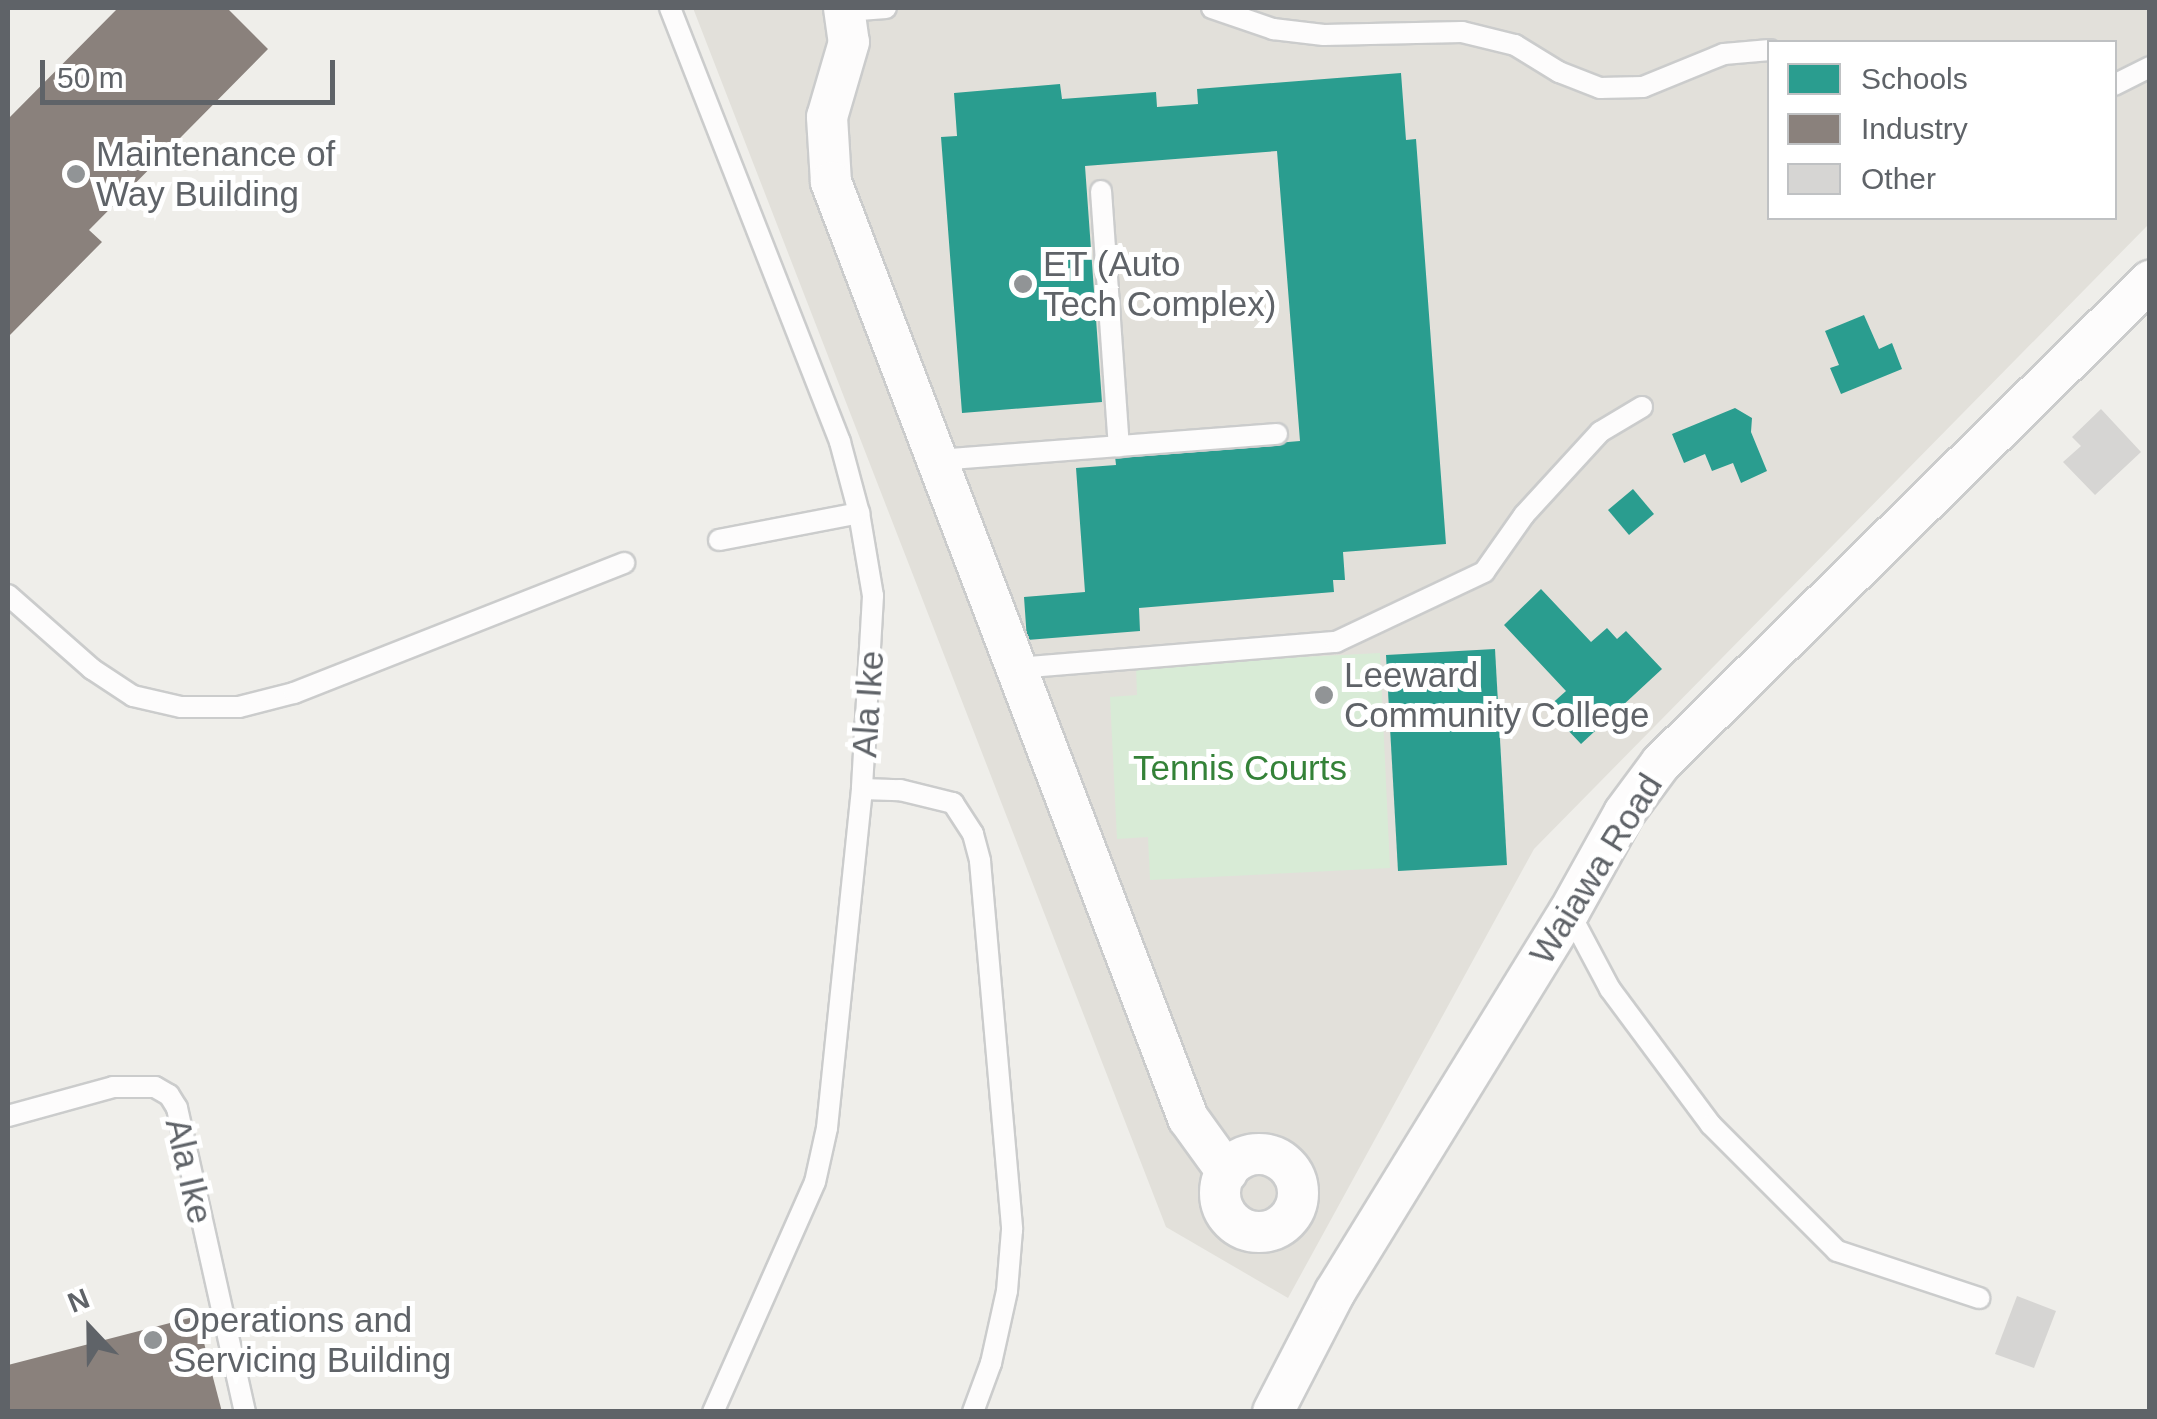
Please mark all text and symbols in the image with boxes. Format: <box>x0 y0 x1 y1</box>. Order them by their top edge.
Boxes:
scale bar <box>45 40 340 102</box>
legend <box>1767 40 2117 220</box>
text: 50 m <box>57 61 124 94</box>
text: Schools <box>1861 62 1968 95</box>
text: Industry <box>1861 112 1968 145</box>
place label: Maintenance of Way Building <box>96 133 335 215</box>
text: Other <box>1861 162 1936 195</box>
marker: Maintenance of Way Building <box>65 163 87 185</box>
place label: ET (Auto Tech Complex) <box>1043 243 1276 325</box>
marker: ET (Auto Tech Complex) <box>1012 273 1034 295</box>
street label: Ala Ike <box>843 649 893 759</box>
place label: Leeward Community College <box>1344 654 1649 736</box>
marker: Leeward Community College <box>1313 684 1335 706</box>
park label: Tennis Courts <box>1133 747 1347 789</box>
street label: Waiawa Road <box>1521 766 1671 972</box>
street label: Ala Ike <box>157 1114 221 1228</box>
north arrow <box>40 1279 140 1379</box>
text: N <box>63 1283 94 1319</box>
place label: Operations and Servicing Building <box>173 1299 451 1381</box>
marker: Operations and Servicing Building <box>142 1329 164 1351</box>

